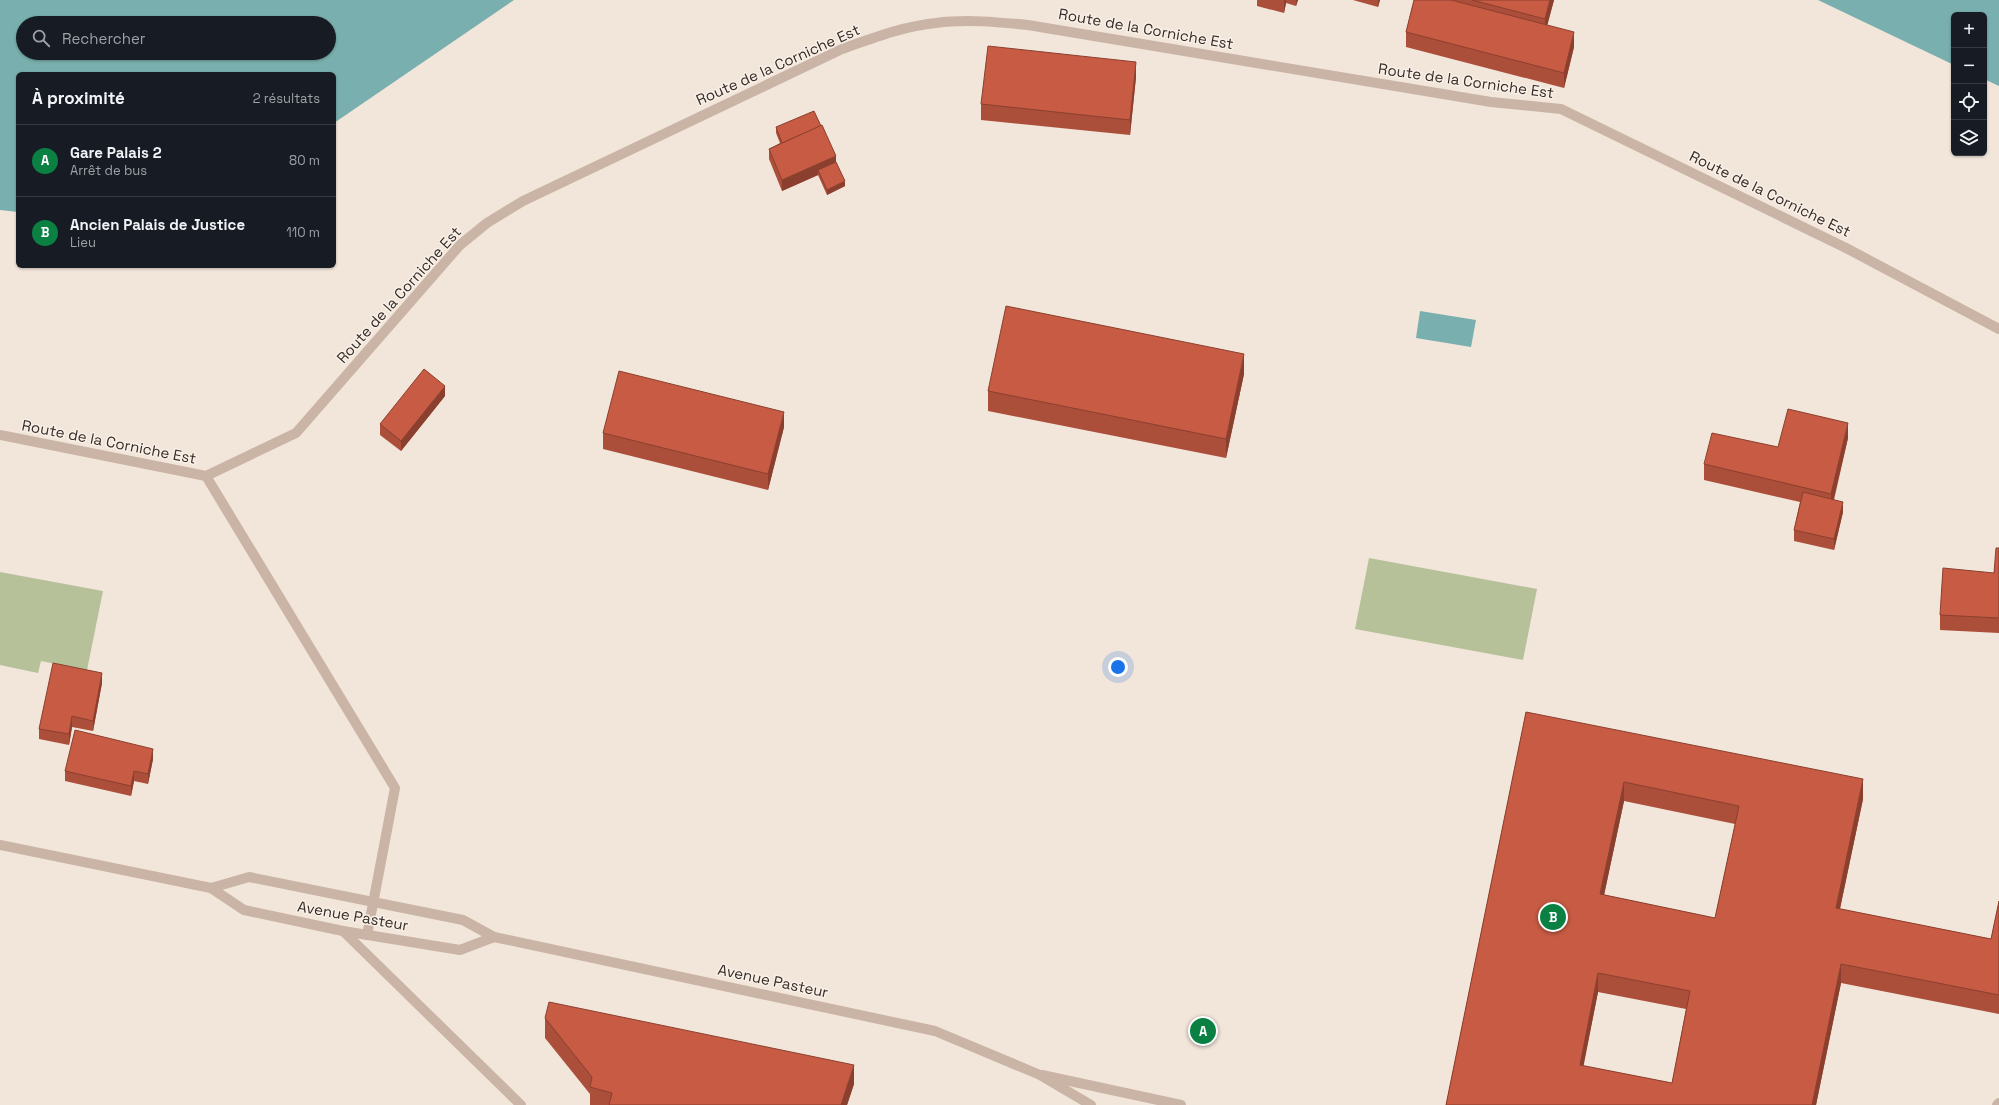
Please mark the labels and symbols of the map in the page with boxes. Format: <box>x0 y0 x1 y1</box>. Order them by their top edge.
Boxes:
street label: Route de la Corniche Est <box>1057 4 1235 53</box>
street label: Route de la Corniche Est <box>693 20 863 109</box>
street label: Route de la Corniche Est <box>1377 59 1555 102</box>
street label: Route de la Corniche Est <box>1686 146 1854 241</box>
street label: Route de la Corniche Est <box>332 222 465 367</box>
street label: Route de la Corniche Est <box>20 415 198 468</box>
your location <box>1108 657 1128 677</box>
street label: Avenue Pasteur <box>296 896 410 935</box>
pin: B <box>1540 902 1566 932</box>
street label: Avenue Pasteur <box>716 960 830 1002</box>
pin: A <box>1190 1016 1216 1046</box>

